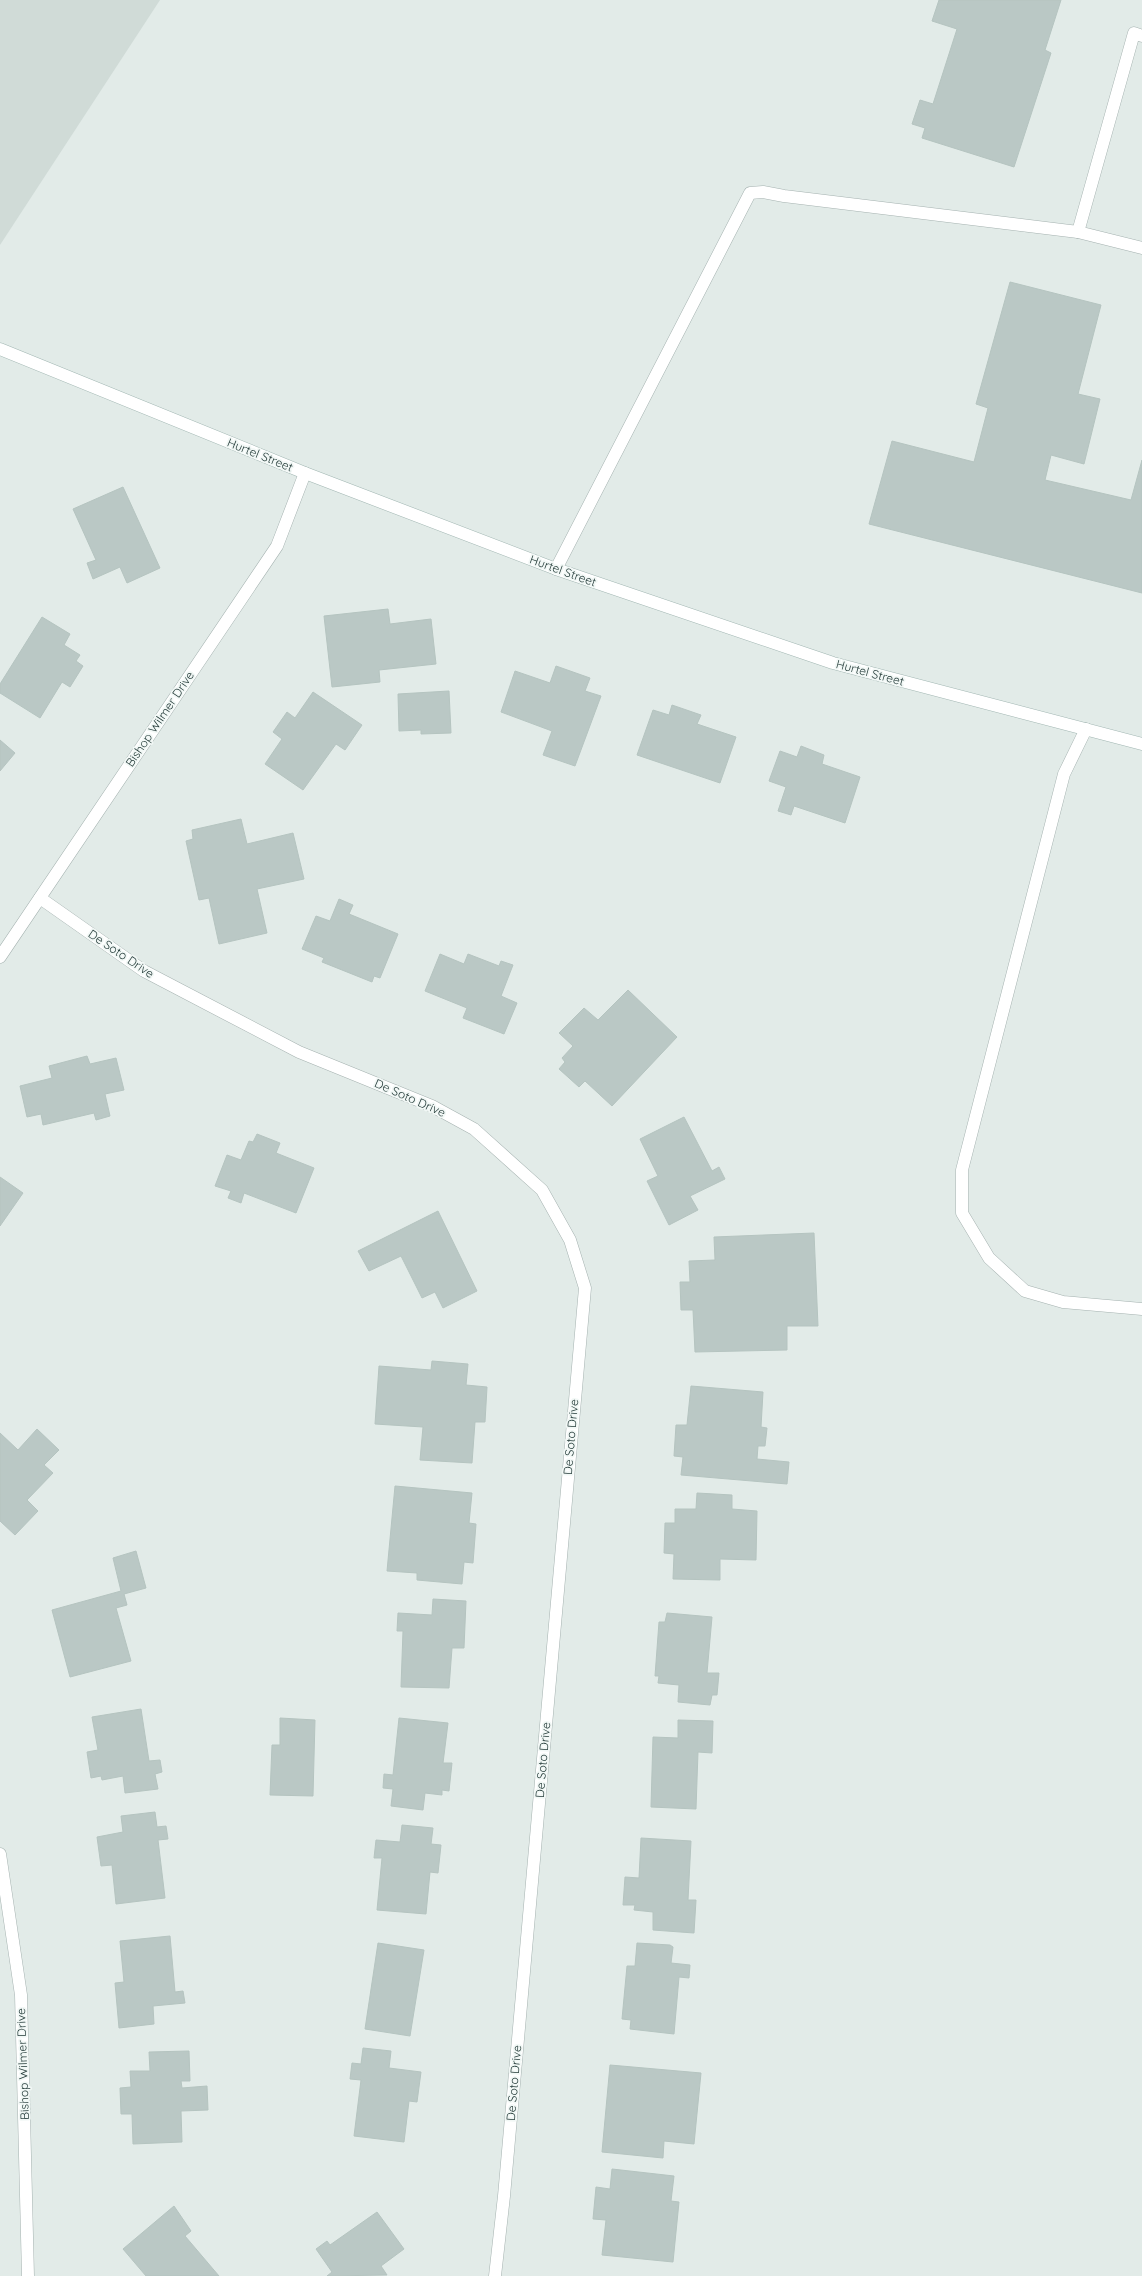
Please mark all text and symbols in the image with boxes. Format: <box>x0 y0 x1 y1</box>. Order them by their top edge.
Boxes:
street label: Hurtel Street <box>225 435 295 475</box>
street label: Hurtel Street <box>528 552 598 590</box>
street label: Hurtel Street <box>835 656 906 689</box>
street label: Bishop Wilmer Drive <box>122 668 197 769</box>
street label: De Soto Drive <box>85 926 157 981</box>
street label: De Soto Drive <box>372 1075 448 1120</box>
street label: De Soto Drive <box>560 1398 581 1476</box>
street label: De Soto Drive <box>532 1721 553 1799</box>
street label: Bishop Wilmer Drive <box>13 2008 32 2120</box>
street label: De Soto Drive <box>503 2044 524 2122</box>

